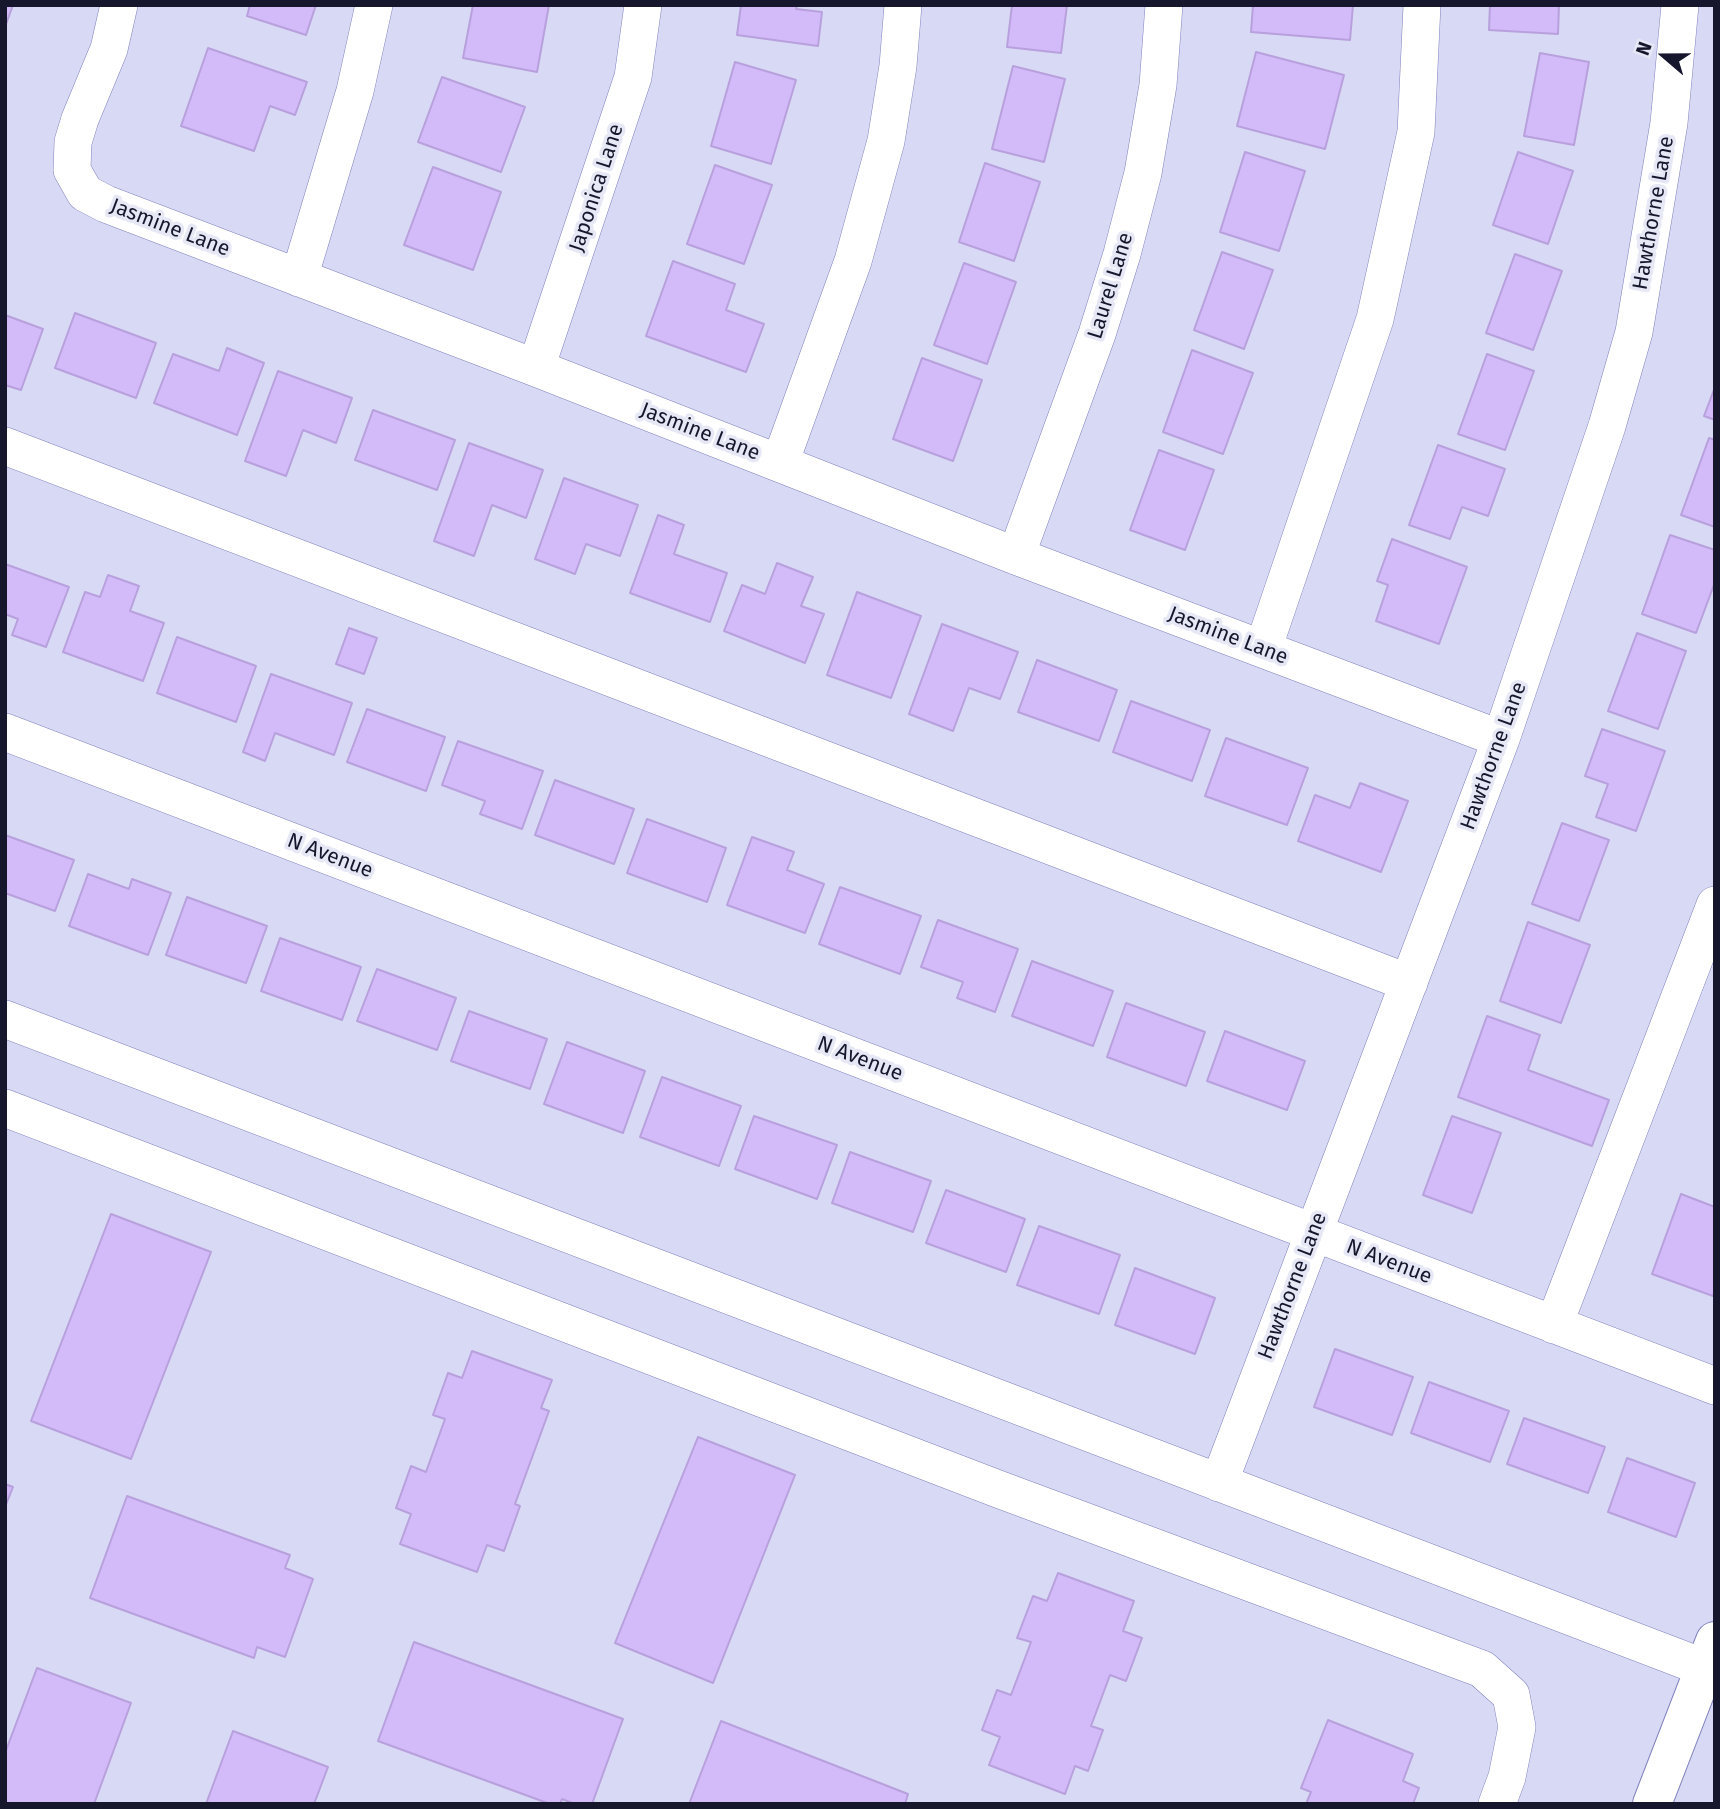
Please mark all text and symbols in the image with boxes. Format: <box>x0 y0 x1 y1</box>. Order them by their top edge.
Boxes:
north arrow <box>1629 21 1699 91</box>
text: N <box>1631 39 1657 59</box>
street label: Japonica Lane <box>564 121 630 255</box>
street label: Hawthorne Lane <box>1628 134 1680 292</box>
street label: Jasmine Lane <box>107 194 233 262</box>
street label: Laurel Lane <box>1083 230 1139 342</box>
street label: Jasmine Lane <box>637 398 763 466</box>
street label: Jasmine Lane <box>1165 602 1291 670</box>
street label: Hawthorne Lane <box>1456 679 1532 833</box>
street label: N Avenue <box>284 828 376 884</box>
street label: N Avenue <box>814 1031 906 1087</box>
street label: Hawthorne Lane <box>1253 1209 1333 1363</box>
street label: N Avenue <box>1343 1234 1435 1290</box>

